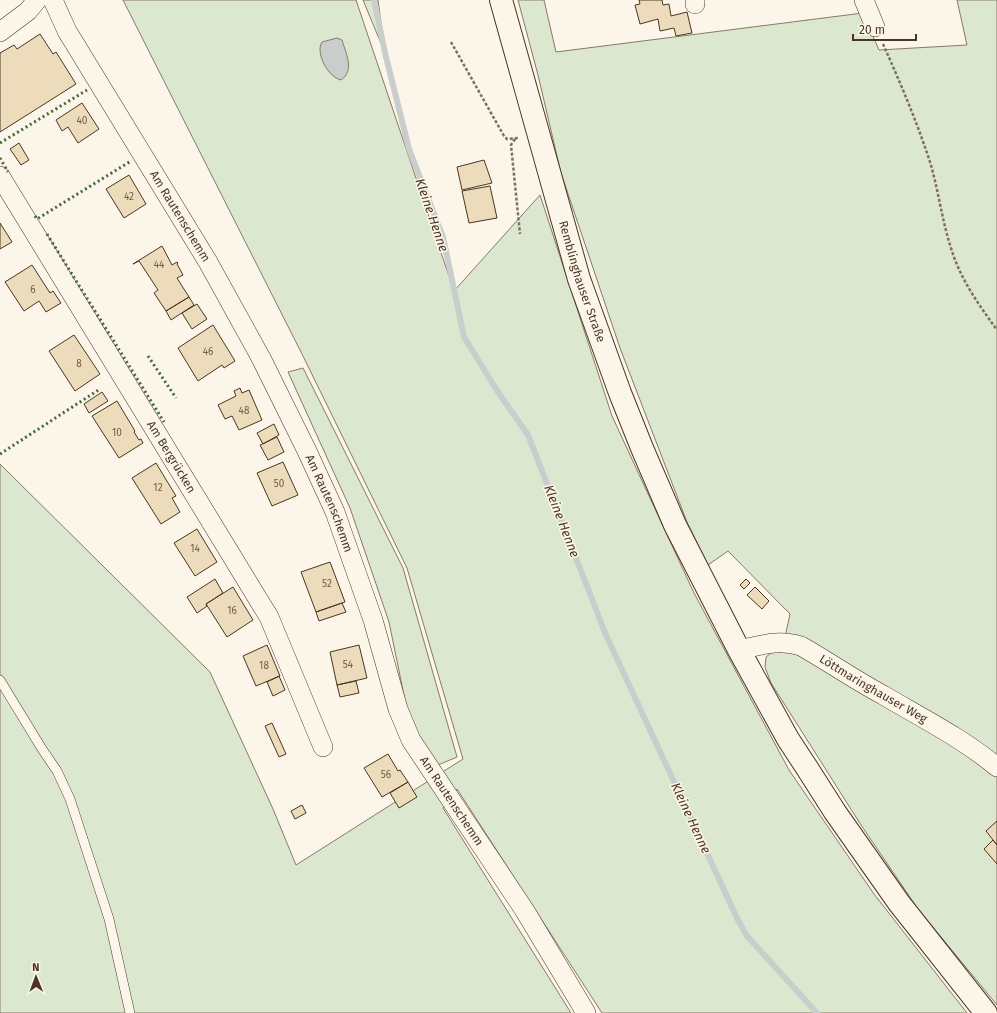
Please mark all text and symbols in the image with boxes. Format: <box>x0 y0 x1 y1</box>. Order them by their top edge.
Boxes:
scale bar <box>853 16 916 42</box>
text: 20 m <box>859 23 885 37</box>
house number: 40 <box>77 115 88 127</box>
street label: Am Rautenschemm <box>147 168 213 264</box>
water label: Kleine Henne <box>412 176 452 254</box>
house number: 42 <box>124 191 134 203</box>
street label: Remblinghauser Straße <box>556 219 608 344</box>
house number: 44 <box>154 259 165 271</box>
house number: 6 <box>30 284 36 296</box>
house number: 46 <box>203 346 213 358</box>
house number: 8 <box>76 358 82 370</box>
house number: 48 <box>239 405 250 417</box>
street label: Am Bergrücken <box>144 418 199 495</box>
house number: 10 <box>112 427 122 439</box>
street label: Am Rautenschemm <box>303 452 356 554</box>
house number: 50 <box>274 478 285 490</box>
house number: 12 <box>153 482 163 494</box>
water label: Kleine Henne <box>541 483 583 560</box>
house number: 14 <box>190 543 201 555</box>
house number: 52 <box>322 578 332 590</box>
house number: 16 <box>227 605 237 617</box>
street label: Löttmaringhauser Weg <box>817 652 930 726</box>
house number: 54 <box>343 659 354 671</box>
house number: 18 <box>259 660 269 672</box>
street label: Am Rautenschemm <box>417 754 486 848</box>
house number: 56 <box>381 769 391 781</box>
water label: Kleine Henne <box>668 780 714 856</box>
north arrow <box>16 957 56 997</box>
text: N <box>32 961 40 974</box>

